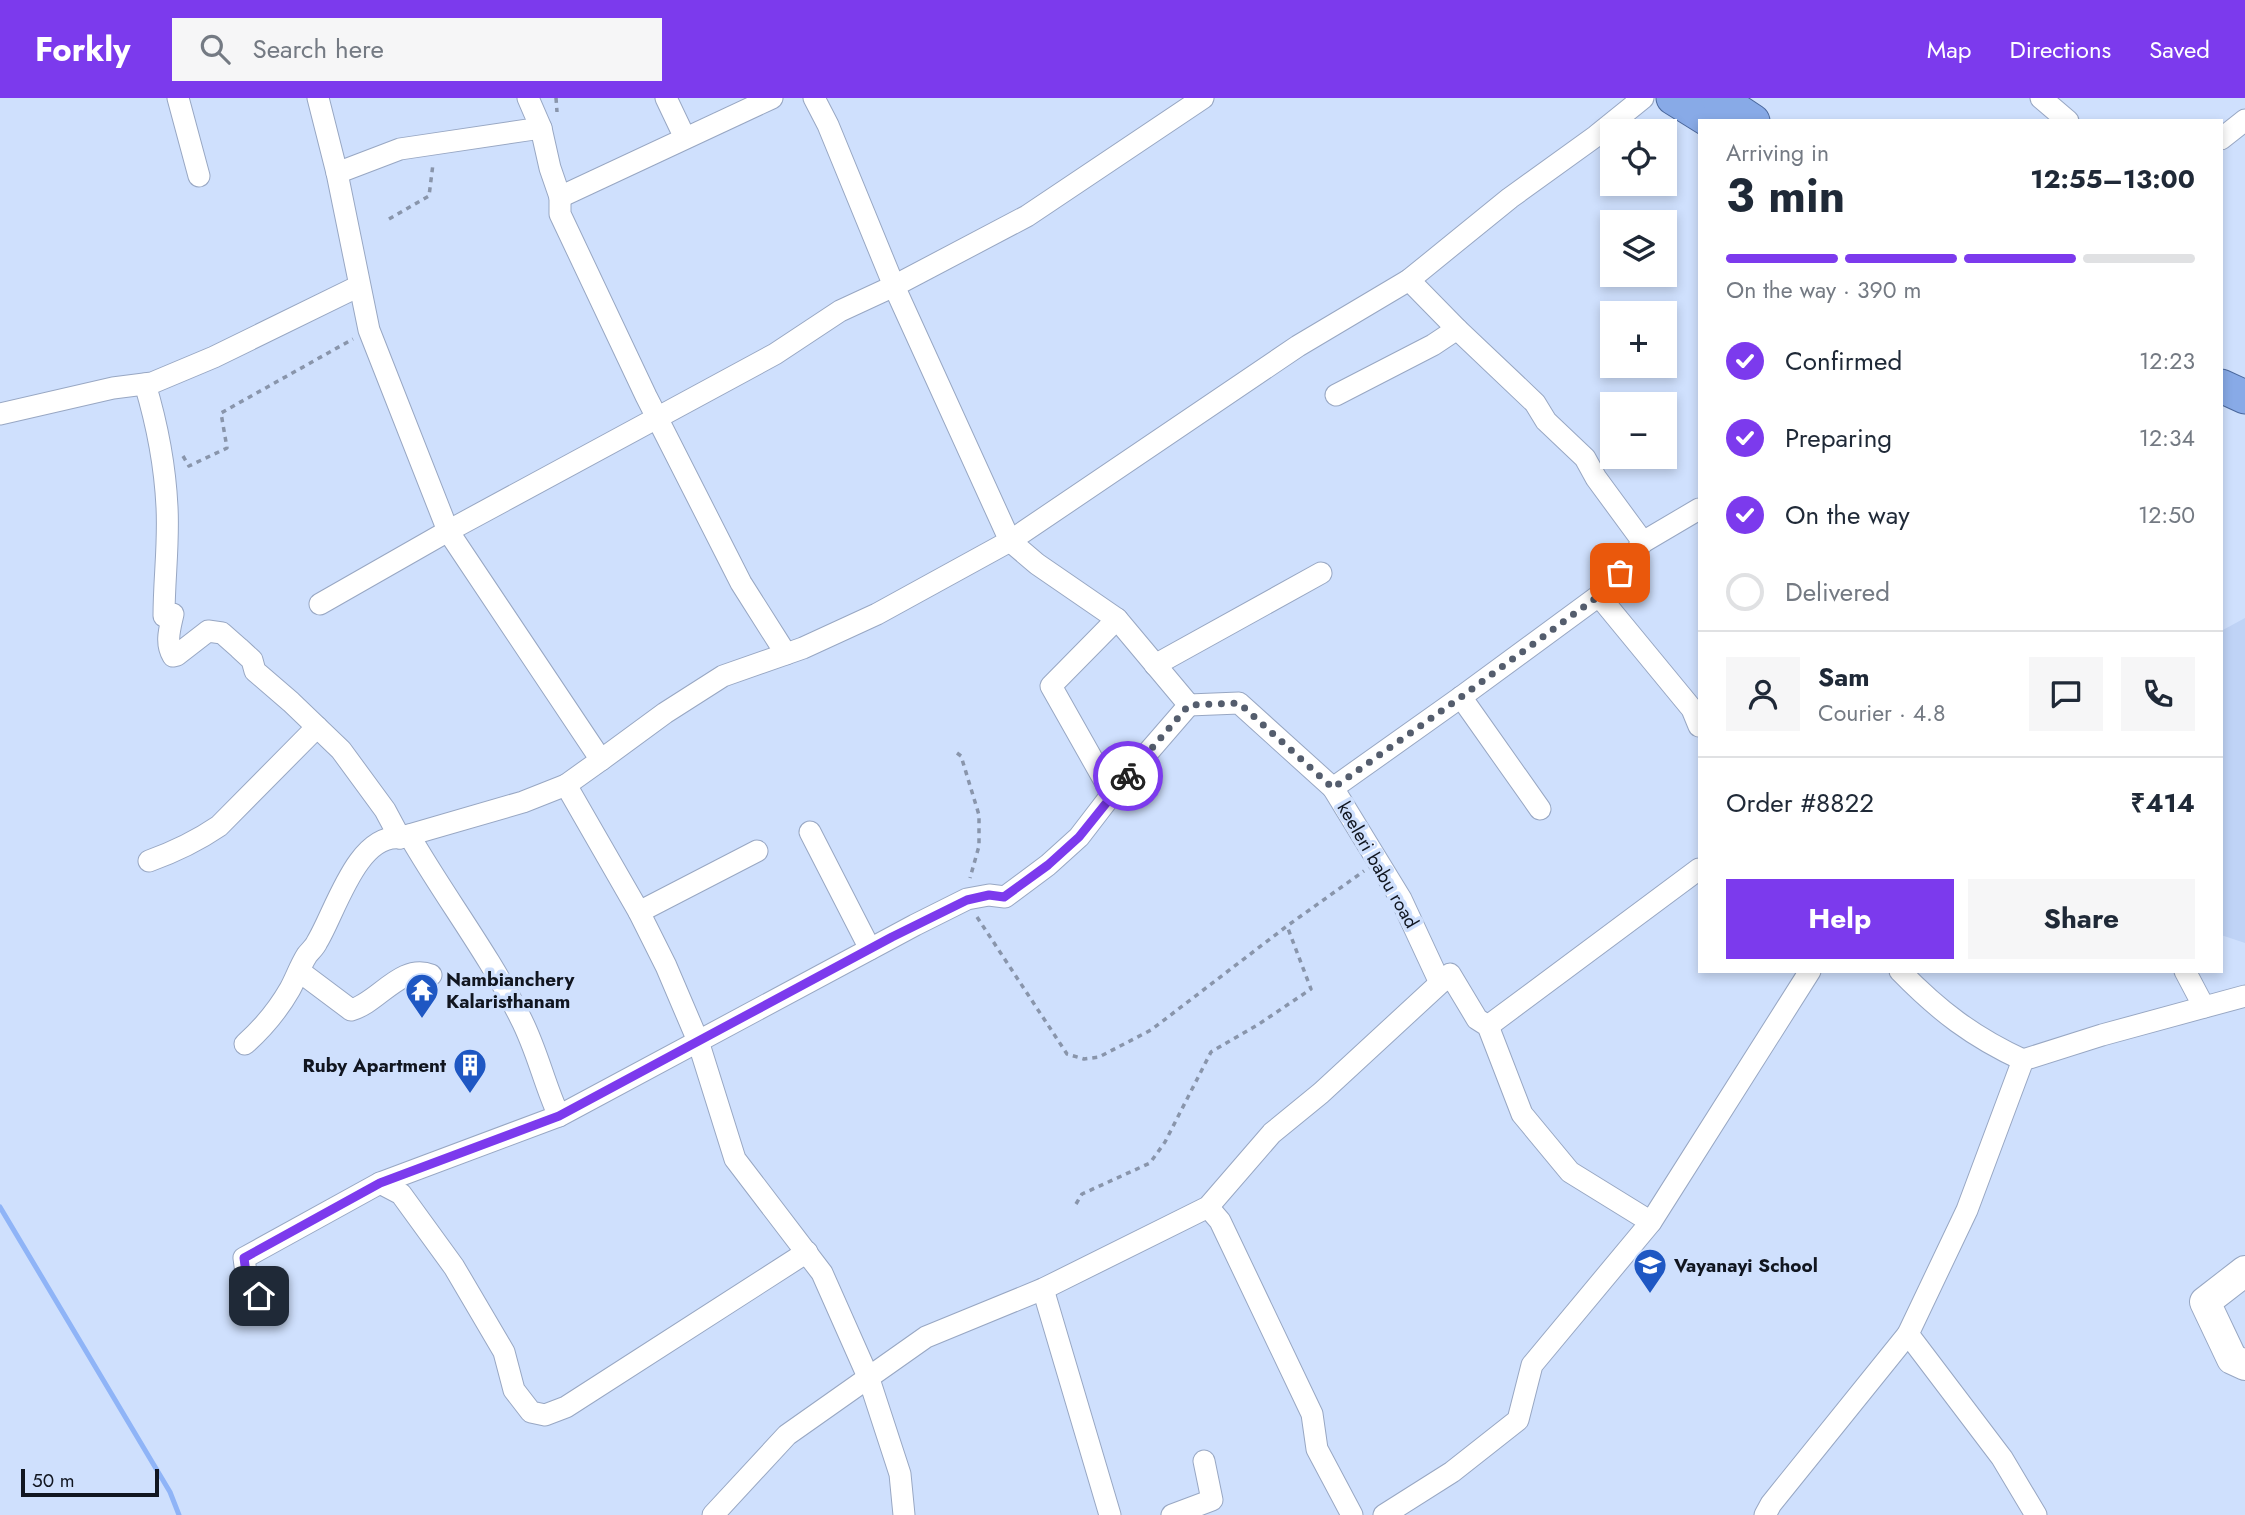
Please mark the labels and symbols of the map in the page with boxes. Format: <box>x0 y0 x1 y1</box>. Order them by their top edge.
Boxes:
pin <box>1590 543 1650 603</box>
courier <box>1093 741 1163 811</box>
street label: keeleri babu road <box>1331 797 1425 933</box>
place label: Nambianchery Kalaristhanam <box>446 966 576 1015</box>
temple icon: Nambianchery Kalaristhanam <box>403 971 441 1020</box>
building icon: Ruby Apartment <box>451 1046 489 1095</box>
place label: Ruby Apartment <box>303 1052 446 1079</box>
school or university icon: Vayanayi School <box>1631 1246 1669 1295</box>
place label: Vayanayi School <box>1673 1252 1818 1279</box>
pin <box>229 1266 289 1326</box>
scale bar <box>21 1466 159 1498</box>

